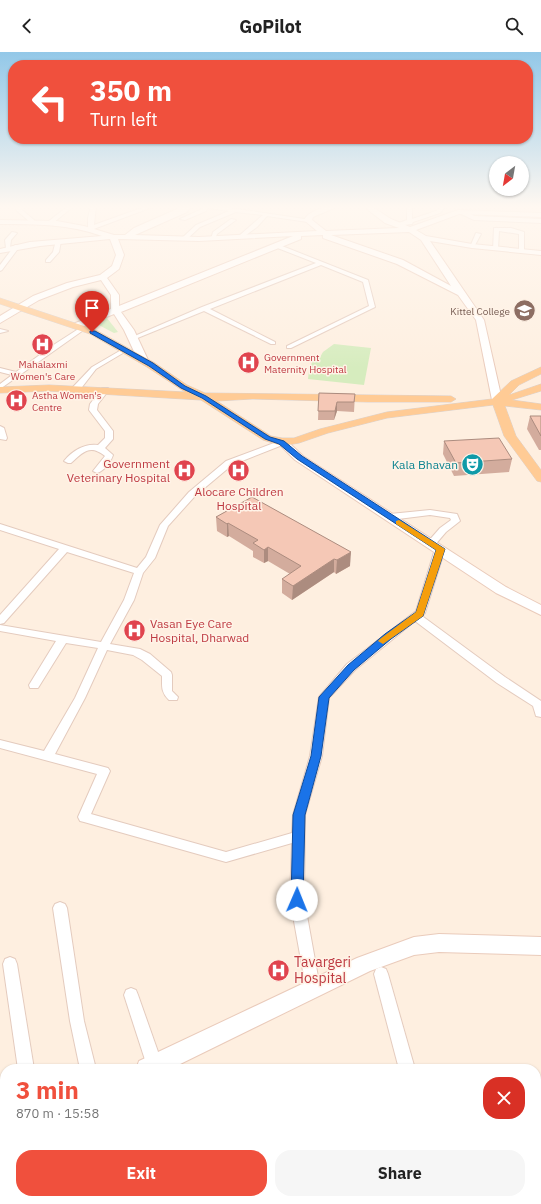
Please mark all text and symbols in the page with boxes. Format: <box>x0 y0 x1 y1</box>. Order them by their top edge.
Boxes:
icon: back <box>16 15 38 37</box>
text: GoPilot <box>239 15 302 38</box>
icon: search <box>503 15 525 37</box>
text: 350 m <box>90 72 172 109</box>
icon: left <box>24 76 76 128</box>
text: Turn left <box>90 108 158 131</box>
north arrow <box>489 156 529 196</box>
map controls <box>489 156 529 196</box>
pin <box>75 291 109 332</box>
icon: arrive <box>81 297 103 319</box>
school or university icon: Kittel College <box>512 298 538 324</box>
place label: Kittel College <box>450 305 511 318</box>
hospital icon: Mahalaxmi Women's Care <box>30 331 56 357</box>
hospital icon: Government Maternity Hospital <box>236 350 262 376</box>
place label: Government Maternity Hospital <box>264 351 347 376</box>
place label: Mahalaxmi Women's Care <box>11 358 76 383</box>
hospital icon: Astha Women's Centre <box>3 388 29 414</box>
place label: Astha Women's Centre <box>32 389 102 414</box>
theatre icon: Kala Bhavan <box>460 451 486 477</box>
place label: Government Veterinary Hospital <box>67 456 170 485</box>
hospital icon: Government Veterinary Hospital <box>172 457 198 483</box>
hospital icon: Alocare Children Hospital <box>226 457 252 483</box>
place label: Kala Bhavan <box>392 457 458 472</box>
place label: Alocare Children Hospital <box>194 484 284 513</box>
place label: Vasan Eye Care Hospital, Dharwad <box>150 616 249 645</box>
hospital icon: Vasan Eye Care Hospital, Dharwad <box>122 617 148 643</box>
position arrow <box>276 879 318 921</box>
place label: Tavargeri Hospital <box>294 953 351 987</box>
hospital icon: Tavargeri Hospital <box>265 957 291 983</box>
text: 3 min <box>16 1074 79 1106</box>
button: close <box>483 1077 525 1119</box>
text: 870 m · 15:58 <box>16 1105 99 1122</box>
button: Exit <box>16 1150 267 1196</box>
button: Share <box>275 1150 525 1196</box>

